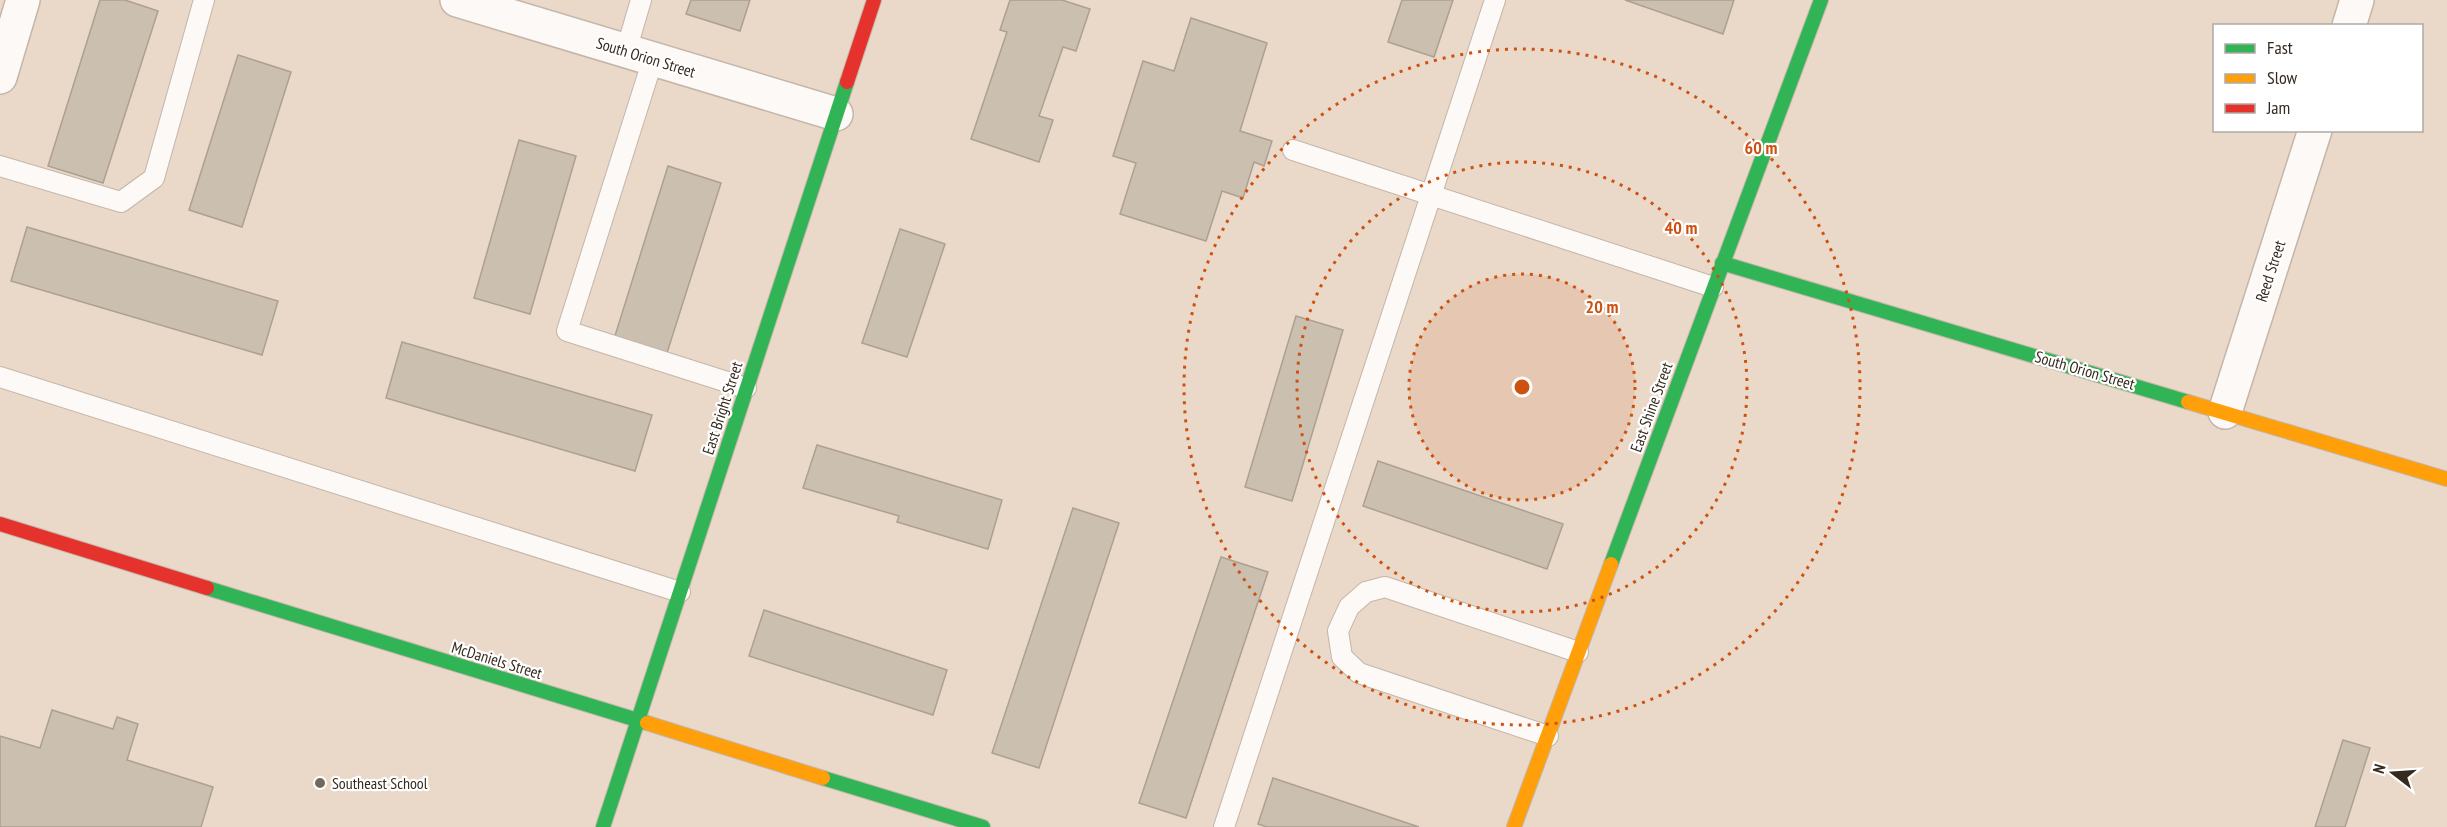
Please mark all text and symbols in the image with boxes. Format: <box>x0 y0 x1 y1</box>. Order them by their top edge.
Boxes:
legend <box>2213 24 2423 132</box>
street label: South Orion Street <box>594 32 699 82</box>
text: Fast <box>2267 36 2293 59</box>
text: Slow <box>2267 66 2298 89</box>
text: Jam <box>2266 96 2290 119</box>
text: 60 m <box>1745 136 1777 159</box>
text: 40 m <box>1665 216 1697 239</box>
street label: Reed Street <box>2251 237 2290 304</box>
text: 20 m <box>1586 295 1618 318</box>
street label: South Orion Street <box>2033 346 2138 394</box>
street label: East Bright Street <box>698 358 747 457</box>
street label: East Shine Street <box>1626 359 1677 455</box>
centre of rings <box>1512 377 1532 397</box>
street label: McDaniels Street <box>449 637 545 683</box>
north arrow <box>2363 743 2423 803</box>
text: N <box>2368 762 2389 776</box>
place label: Southeast School <box>332 773 428 793</box>
marker: Southeast School <box>313 776 327 790</box>

